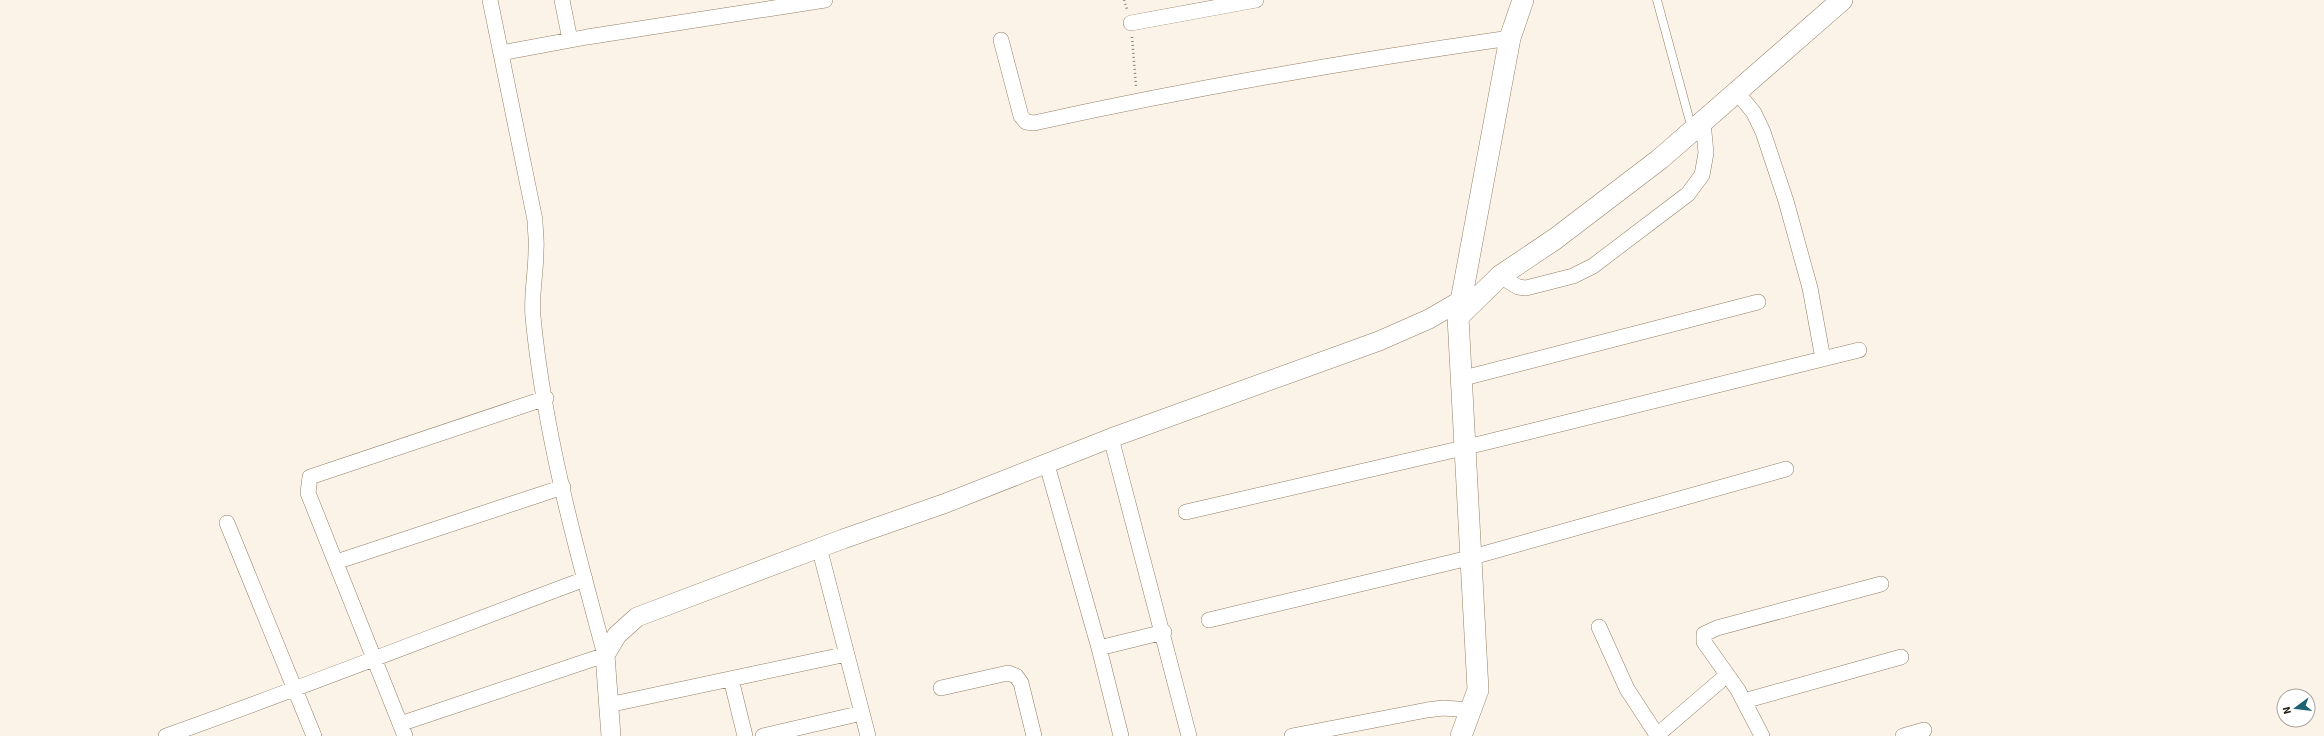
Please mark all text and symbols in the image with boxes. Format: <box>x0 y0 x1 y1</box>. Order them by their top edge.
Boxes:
north arrow <box>2276 688 2316 728</box>
text: N <box>2279 705 2295 716</box>

